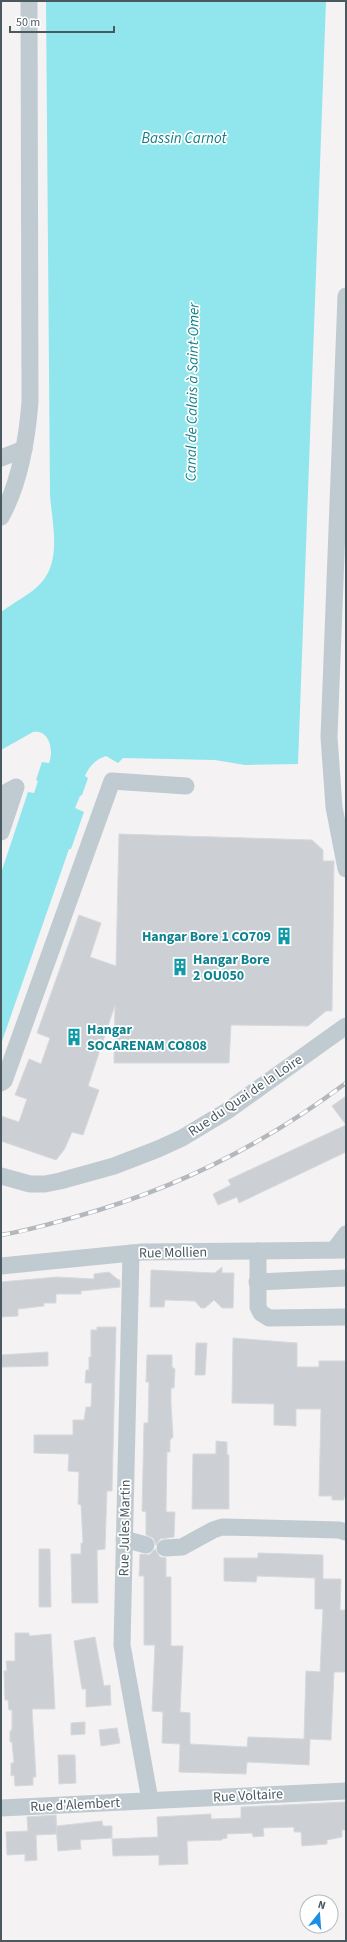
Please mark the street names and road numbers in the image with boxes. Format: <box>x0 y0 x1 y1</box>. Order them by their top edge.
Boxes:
street label: Rue du Quai de la Loire <box>184 1050 307 1142</box>
street label: Rue Mollien <box>139 1242 207 1264</box>
street label: Rue Jules Martin <box>114 1479 136 1577</box>
street label: Rue Voltaire <box>213 1784 284 1808</box>
street label: Rue d'Alembert <box>30 1793 121 1817</box>

